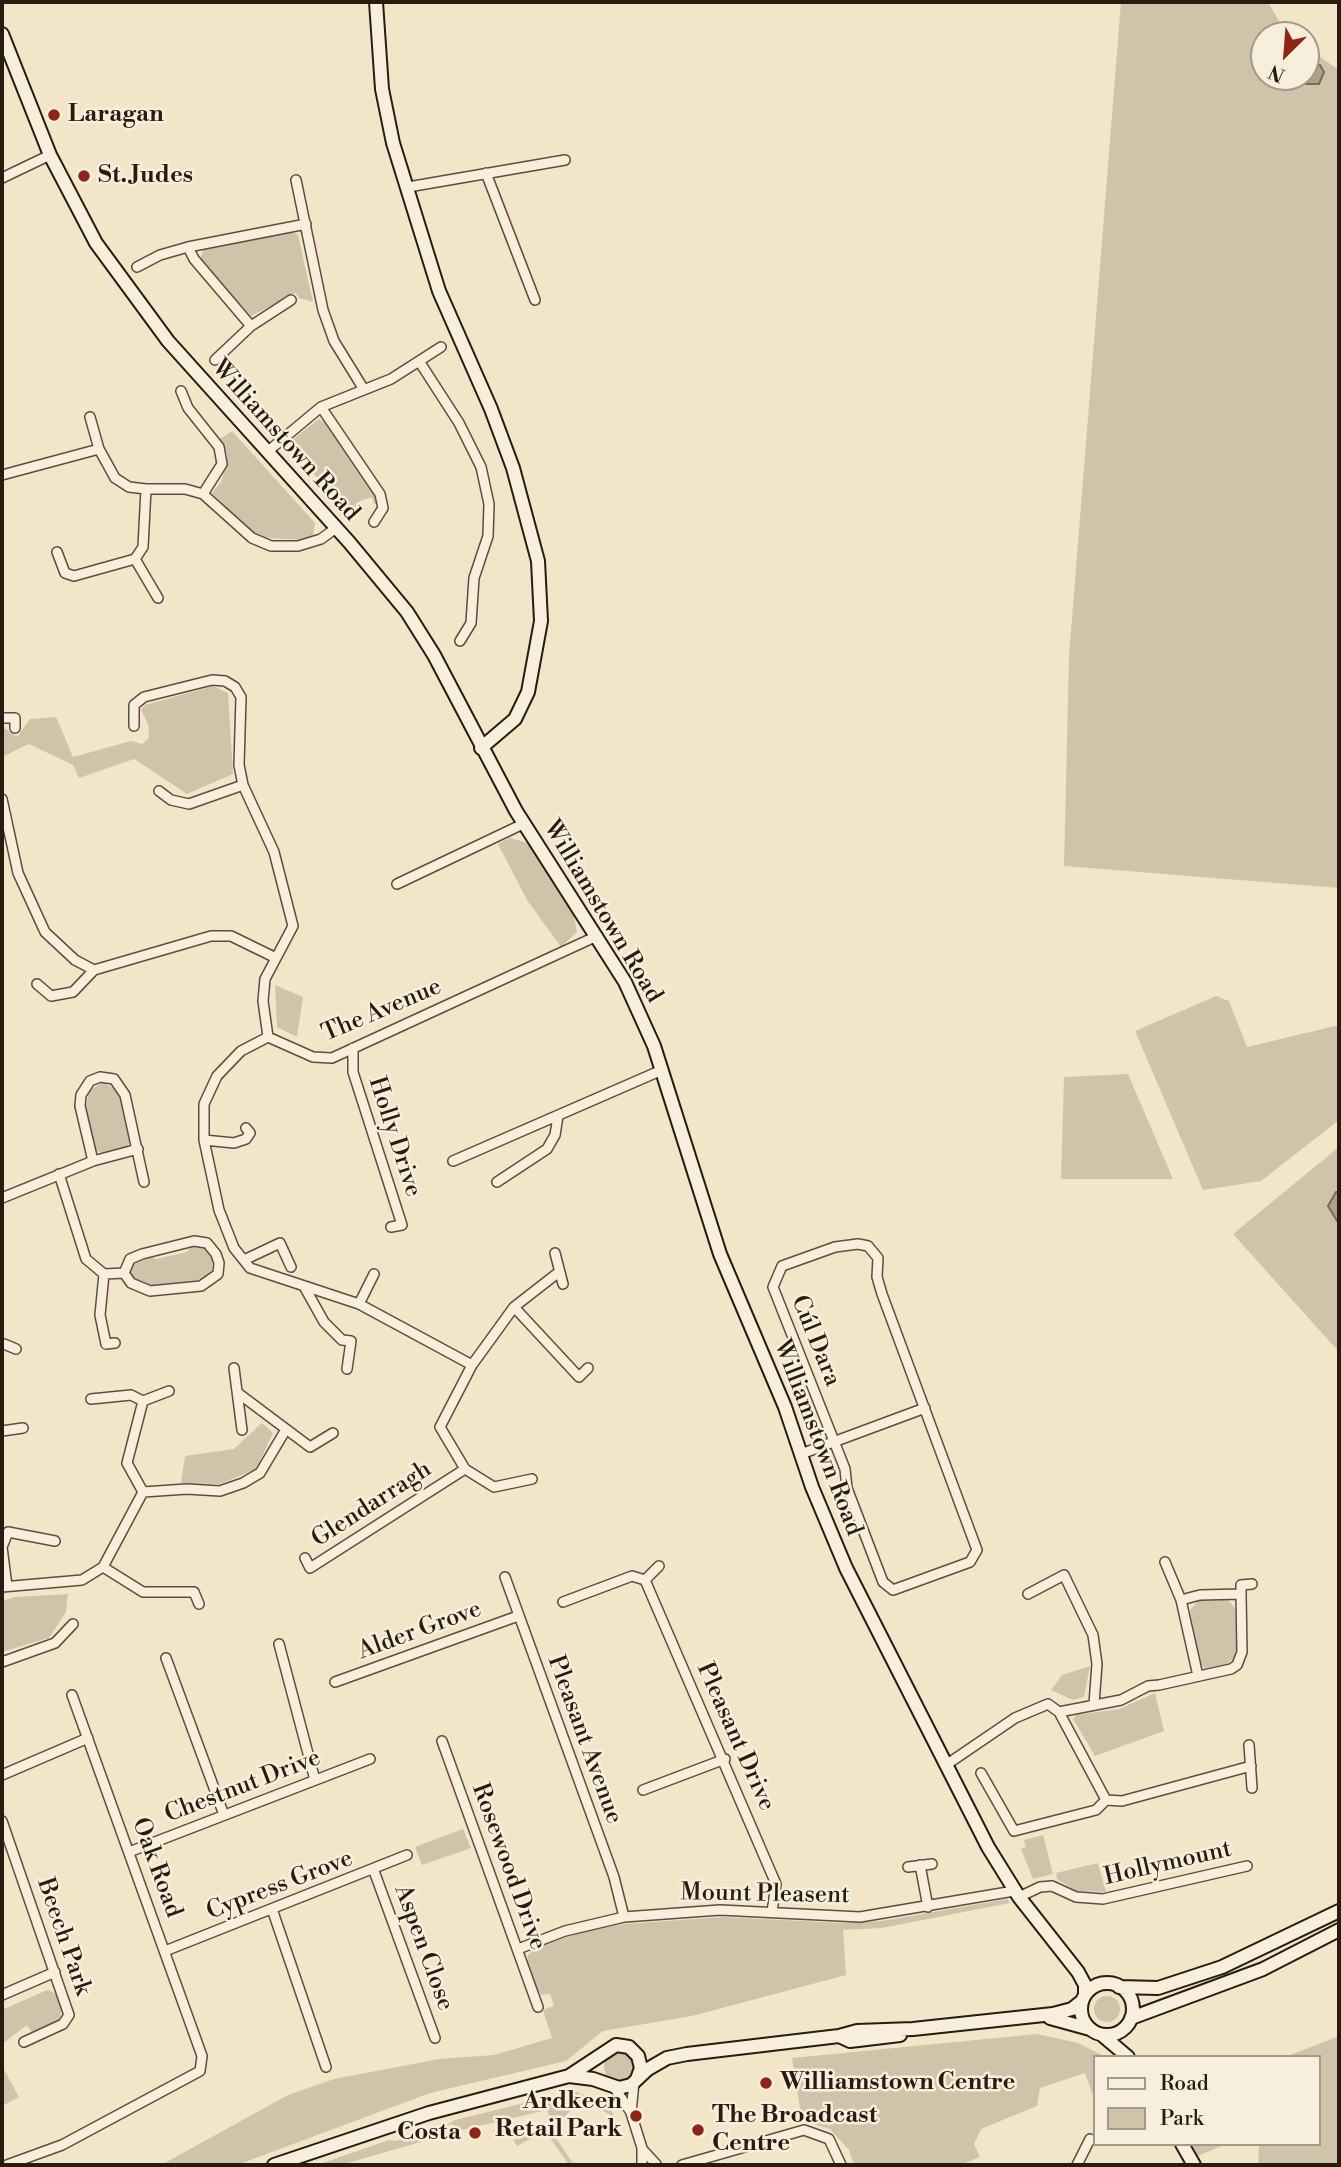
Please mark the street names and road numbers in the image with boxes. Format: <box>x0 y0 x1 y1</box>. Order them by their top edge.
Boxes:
street label: Williamstown Road <box>205 354 365 528</box>
street label: Williamstown Road <box>536 816 668 1008</box>
street label: The Avenue <box>318 973 446 1049</box>
street label: Holly Drive <box>361 1073 427 1201</box>
street label: Cúl Dara <box>784 1291 846 1391</box>
street label: Williamstown Road <box>766 1336 868 1540</box>
street label: Glendarragh <box>307 1456 437 1554</box>
street label: Alder Grove <box>354 1595 486 1667</box>
street label: Pleasant Avenue <box>540 1652 628 1828</box>
street label: Pleasant Drive <box>689 1658 781 1816</box>
street label: Chestnut Drive <box>161 1744 325 1830</box>
street label: Rosewood Drive <box>464 1780 552 1954</box>
street label: Oak Road <box>125 1814 187 1922</box>
street label: Hollymount <box>1102 1835 1234 1893</box>
street label: Cypress Grove <box>203 1845 357 1927</box>
street label: Beech Park <box>29 1875 97 1999</box>
street label: Mount Pleasent <box>680 1879 850 1911</box>
street label: Aspen Close <box>387 1881 459 2015</box>

